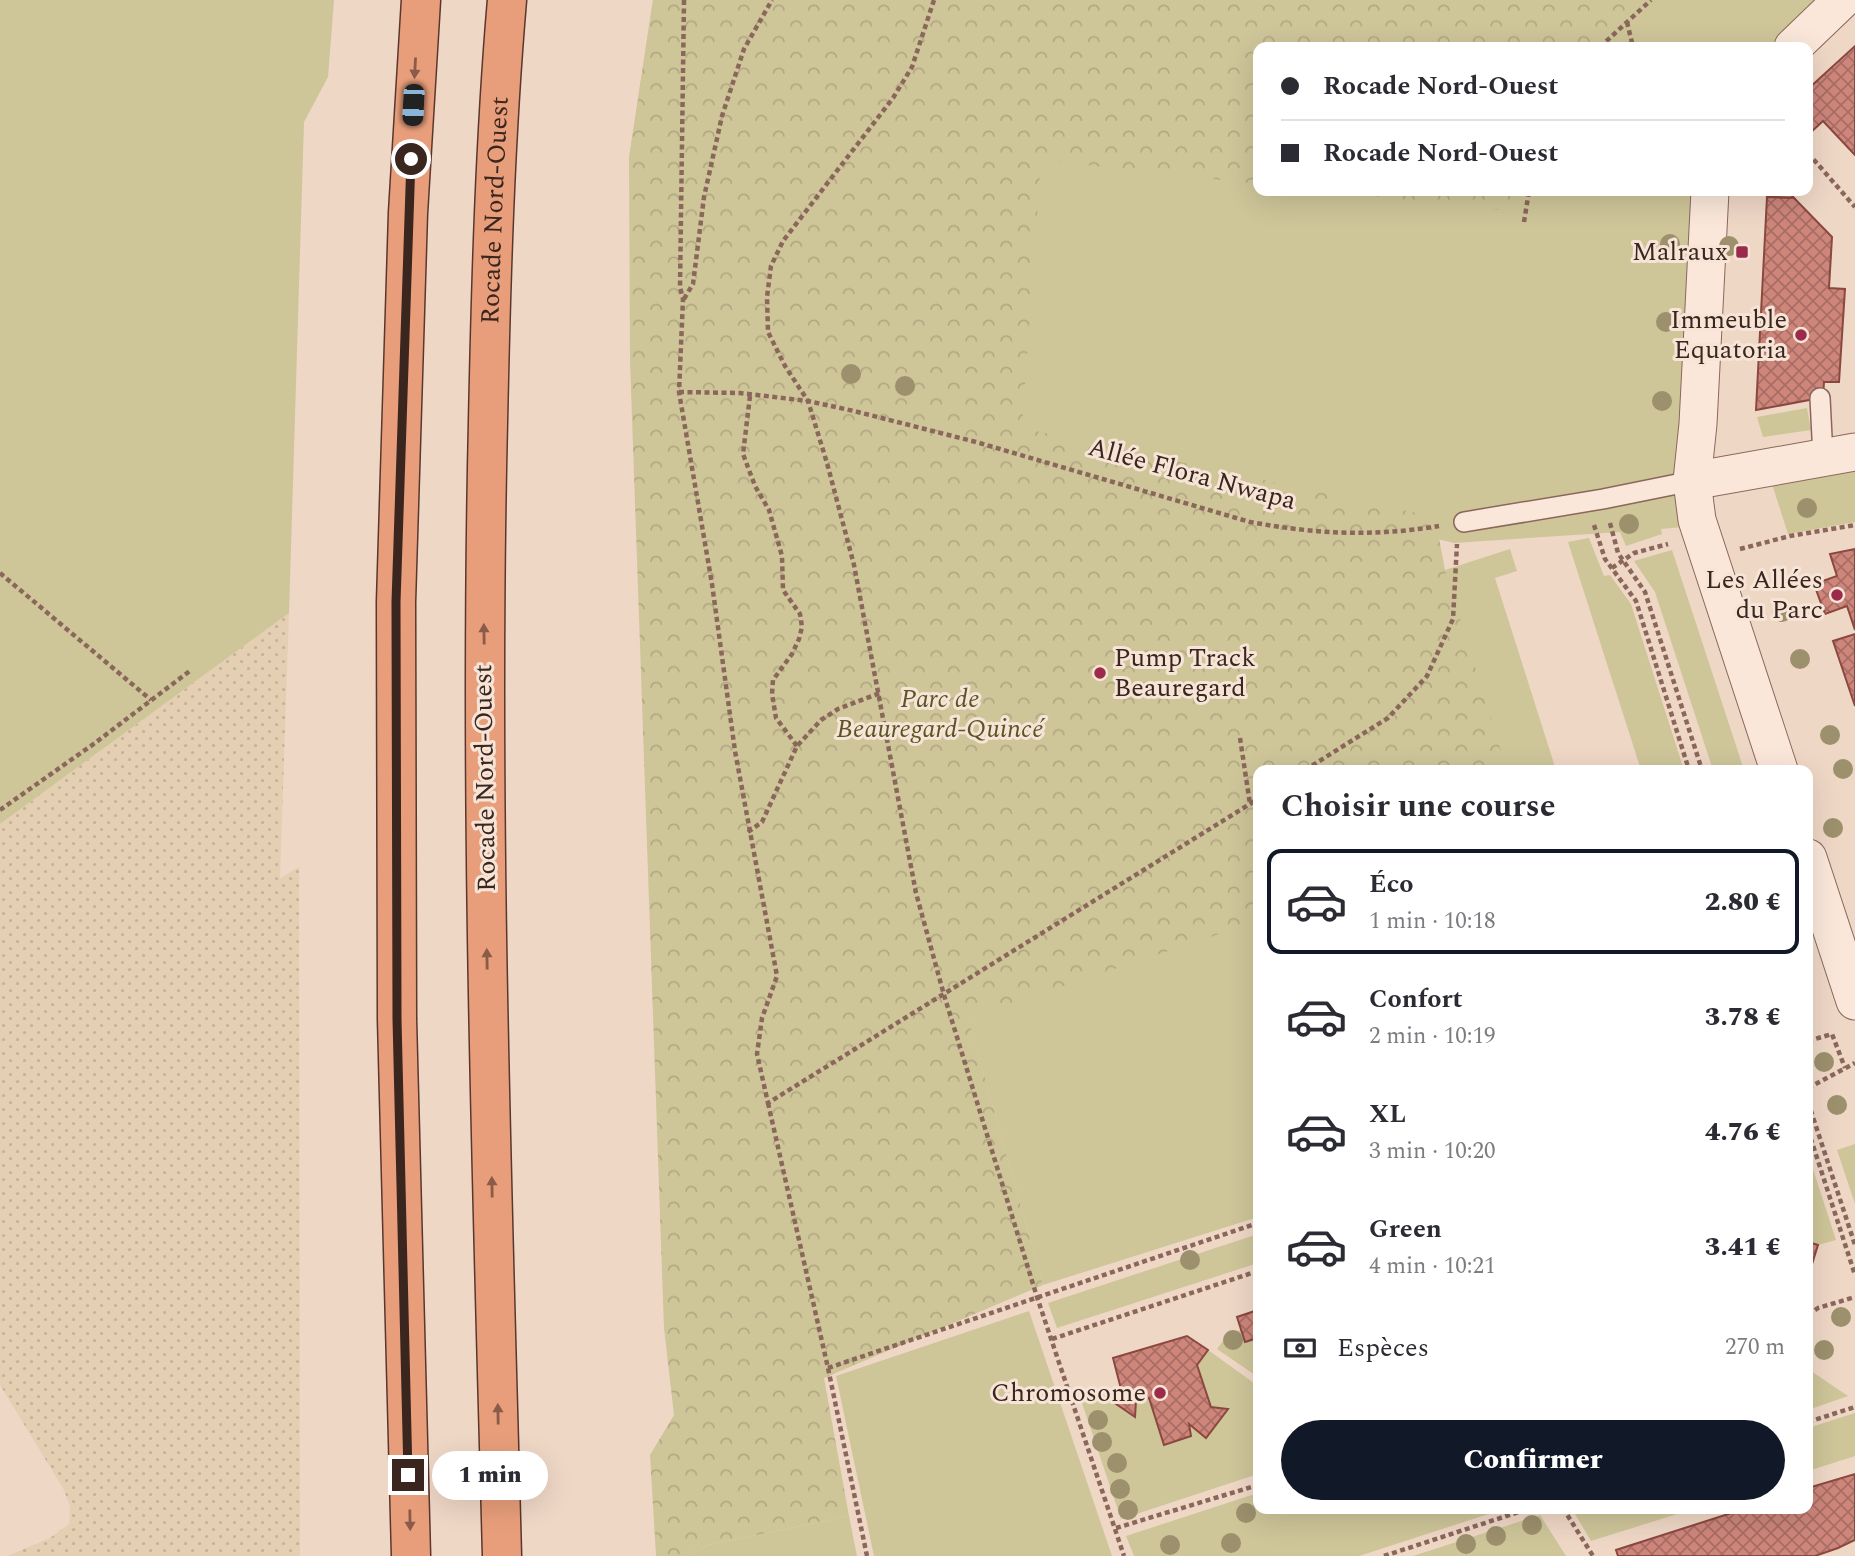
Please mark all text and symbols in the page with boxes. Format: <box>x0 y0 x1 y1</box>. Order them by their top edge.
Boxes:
one-way arrow <box>410 57 421 79</box>
text: Rocade Nord-Ouest <box>1323 66 1558 106</box>
car <box>402 83 425 127</box>
street label: Rocade Nord-Ouest <box>470 95 520 325</box>
text: Rocade Nord-Ouest <box>1323 133 1558 173</box>
route start <box>395 143 427 175</box>
place label: Malraux <box>1632 232 1728 272</box>
marker: Malraux <box>1734 244 1750 260</box>
place label: Immeuble Equatoria <box>1670 300 1787 370</box>
marker: Immeuble Equatoria <box>1793 327 1809 343</box>
street label: Allée Flora Nwapa <box>1084 427 1301 521</box>
place label: Les Allées du Parc <box>1705 560 1823 630</box>
marker: Les Allées du Parc <box>1829 587 1845 603</box>
one-way arrow <box>478 623 489 645</box>
place label: Pump Track Beauregard <box>1114 638 1256 708</box>
street label: Rocade Nord-Ouest <box>463 664 507 892</box>
marker: Pump Track Beauregard <box>1092 665 1108 681</box>
park label: Parc de Beauregard-Quincé <box>837 679 1046 749</box>
text: Choisir une course <box>1281 782 1556 831</box>
text: Éco <box>1369 864 1413 904</box>
icon: car <box>1285 870 1348 933</box>
text: 2.80 € <box>1705 882 1781 922</box>
text: 1 min · 10:18 <box>1369 904 1496 939</box>
one-way arrow <box>481 948 493 970</box>
text: Confort <box>1369 979 1463 1019</box>
icon: car <box>1285 985 1348 1048</box>
text: 3.78 € <box>1705 997 1781 1037</box>
text: 2 min · 10:19 <box>1369 1019 1496 1054</box>
text: XL <box>1369 1094 1406 1134</box>
icon: car <box>1285 1100 1348 1163</box>
text: 4.76 € <box>1705 1112 1781 1152</box>
text: 3 min · 10:20 <box>1369 1134 1496 1169</box>
one-way arrow <box>487 1176 498 1198</box>
text: Green <box>1369 1209 1442 1249</box>
icon: car <box>1285 1215 1348 1278</box>
text: 3.41 € <box>1705 1227 1781 1267</box>
text: 4 min · 10:21 <box>1369 1249 1496 1284</box>
text: Espèces <box>1337 1328 1429 1368</box>
icon: cash <box>1281 1329 1319 1367</box>
text: 270 m <box>1725 1330 1785 1365</box>
place label: Chromosome <box>991 1373 1146 1413</box>
marker: Chromosome <box>1152 1385 1168 1401</box>
one-way arrow <box>492 1403 504 1425</box>
button: Confirmer <box>1281 1420 1785 1500</box>
callout: 1 min <box>432 1450 548 1500</box>
text: 1 min <box>458 1458 522 1493</box>
route end <box>392 1459 424 1491</box>
one-way arrow <box>404 1509 415 1531</box>

